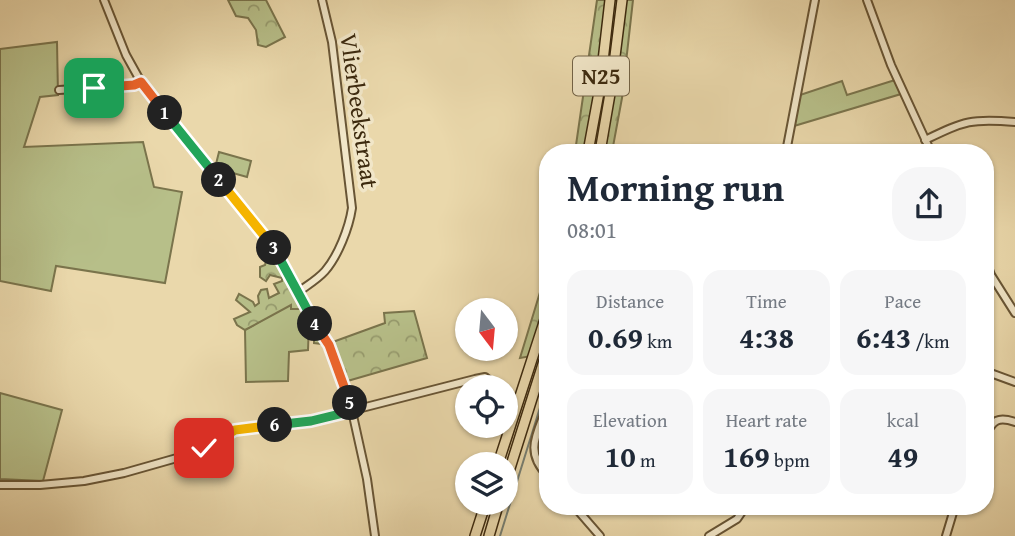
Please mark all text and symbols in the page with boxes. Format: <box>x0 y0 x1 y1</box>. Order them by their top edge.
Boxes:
street label: Vlierbeekstraat <box>331 31 388 191</box>
road number: N25 <box>573 57 629 96</box>
pin <box>64 58 124 118</box>
icon: arrive <box>75 69 113 107</box>
pin: 1 <box>148 96 182 130</box>
text: 1 <box>160 98 169 126</box>
text: Morning run <box>567 159 784 215</box>
pin: 2 <box>202 162 236 198</box>
text: 2 <box>214 165 223 193</box>
button: share <box>892 167 966 241</box>
text: 08:01 <box>567 213 617 246</box>
pin: 3 <box>256 230 292 266</box>
text: 3 <box>269 233 278 261</box>
text: Distance <box>596 287 664 315</box>
text: Time <box>746 287 787 315</box>
text: Pace <box>885 287 921 315</box>
north arrow <box>455 298 518 360</box>
map controls <box>455 298 518 515</box>
pin: 4 <box>298 306 332 342</box>
text: 4 <box>310 309 319 337</box>
text: 0.69 <box>588 315 643 359</box>
text: 4:38 <box>739 315 794 359</box>
text: 6:43 <box>856 315 911 359</box>
text: km <box>643 327 672 355</box>
text: /km <box>911 327 950 355</box>
button: locate <box>455 375 518 438</box>
pin: 5 <box>332 386 368 420</box>
text: 5 <box>345 388 354 416</box>
text: Elevation <box>593 406 667 434</box>
text: Heart rate <box>726 406 807 434</box>
text: kcal <box>887 406 919 434</box>
pin: 6 <box>258 408 292 442</box>
text: 6 <box>270 410 279 438</box>
pin <box>174 418 234 478</box>
icon: check <box>185 429 223 467</box>
text: 10 <box>605 434 636 478</box>
text: 169 <box>723 434 770 478</box>
text: 49 <box>887 434 918 478</box>
text: m <box>636 446 656 474</box>
text: bpm <box>770 446 810 474</box>
button: layers <box>455 452 518 515</box>

